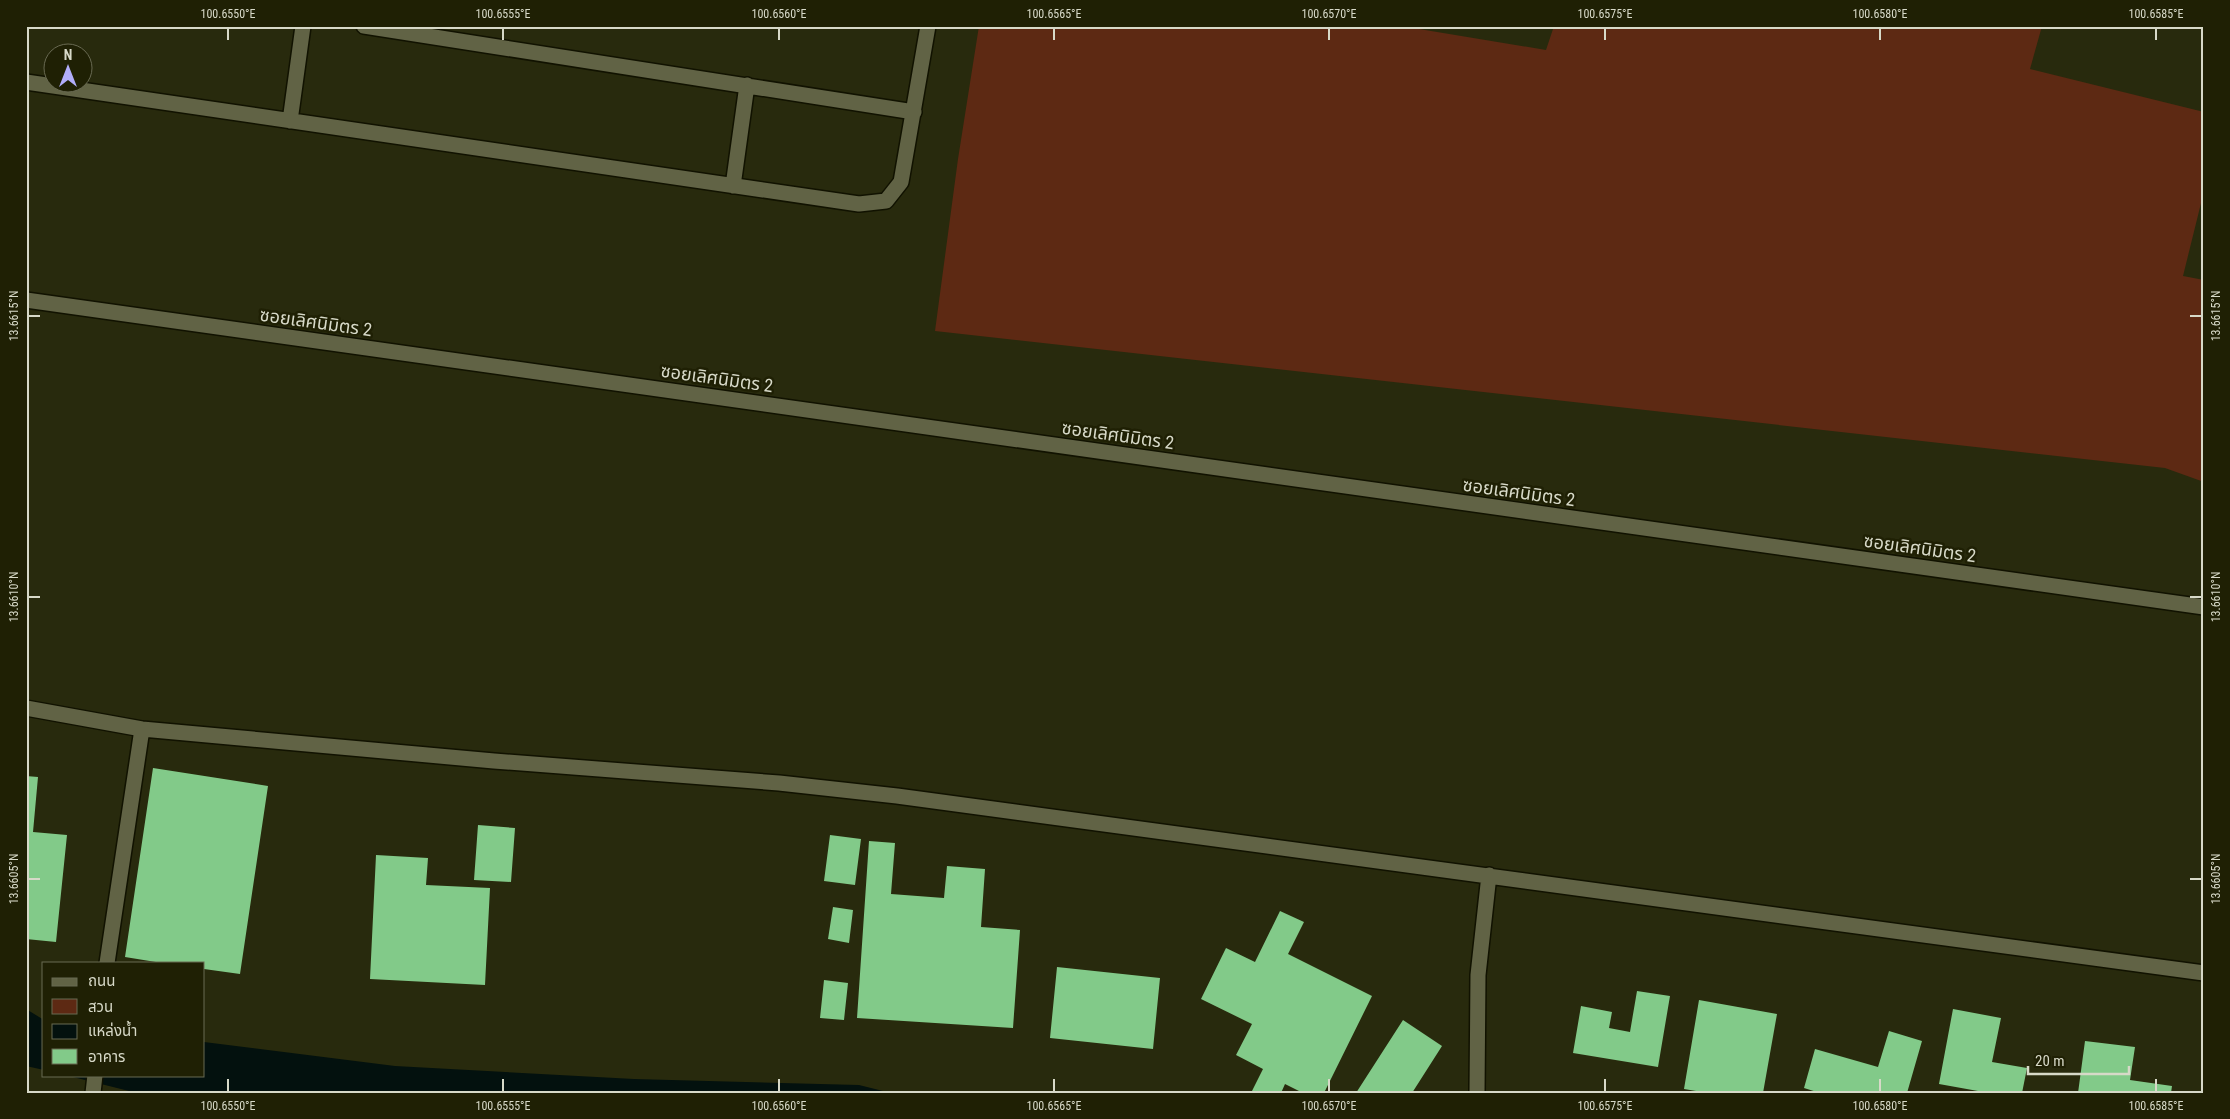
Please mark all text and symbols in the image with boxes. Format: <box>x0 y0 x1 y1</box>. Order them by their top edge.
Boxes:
text: 100.6550°E <box>200 7 256 21</box>
text: 100.6555°E <box>475 7 531 21</box>
text: 100.6560°E <box>751 7 807 21</box>
text: 100.6565°E <box>1026 7 1082 21</box>
text: 100.6570°E <box>1301 7 1357 21</box>
text: 100.6575°E <box>1577 7 1633 21</box>
text: 100.6580°E <box>1852 7 1908 21</box>
text: 100.6585°E <box>2128 7 2184 21</box>
north arrow <box>42 42 92 92</box>
text: N <box>64 47 72 63</box>
text: 13.6615°N <box>7 291 21 341</box>
text: 13.6615°N <box>2209 291 2223 341</box>
street label: ซอยเลิศนิมิตร 2 <box>259 304 374 340</box>
street label: ซอยเลิศนิมิตร 2 <box>660 360 775 396</box>
street label: ซอยเลิศนิมิตร 2 <box>1061 417 1176 453</box>
street label: ซอยเลิศนิมิตร 2 <box>1462 474 1577 510</box>
street label: ซอยเลิศนิมิตร 2 <box>1863 530 1978 566</box>
text: 13.6610°N <box>7 572 21 622</box>
text: 13.6610°N <box>2209 572 2223 622</box>
text: 13.6605°N <box>7 854 21 904</box>
text: 13.6605°N <box>2209 854 2223 904</box>
legend <box>42 962 205 1076</box>
text: ถนน <box>88 972 115 990</box>
text: สวน <box>88 998 113 1016</box>
text: แหล่งน้ำ <box>88 1020 137 1040</box>
scale bar <box>2028 1044 2129 1076</box>
text: อาคาร <box>88 1048 125 1066</box>
text: 20 m <box>2035 1052 2065 1070</box>
text: 100.6550°E <box>200 1099 256 1113</box>
text: 100.6555°E <box>475 1099 531 1113</box>
text: 100.6560°E <box>751 1099 807 1113</box>
text: 100.6565°E <box>1026 1099 1082 1113</box>
text: 100.6570°E <box>1301 1099 1357 1113</box>
text: 100.6575°E <box>1577 1099 1633 1113</box>
text: 100.6580°E <box>1852 1099 1908 1113</box>
text: 100.6585°E <box>2128 1099 2184 1113</box>

